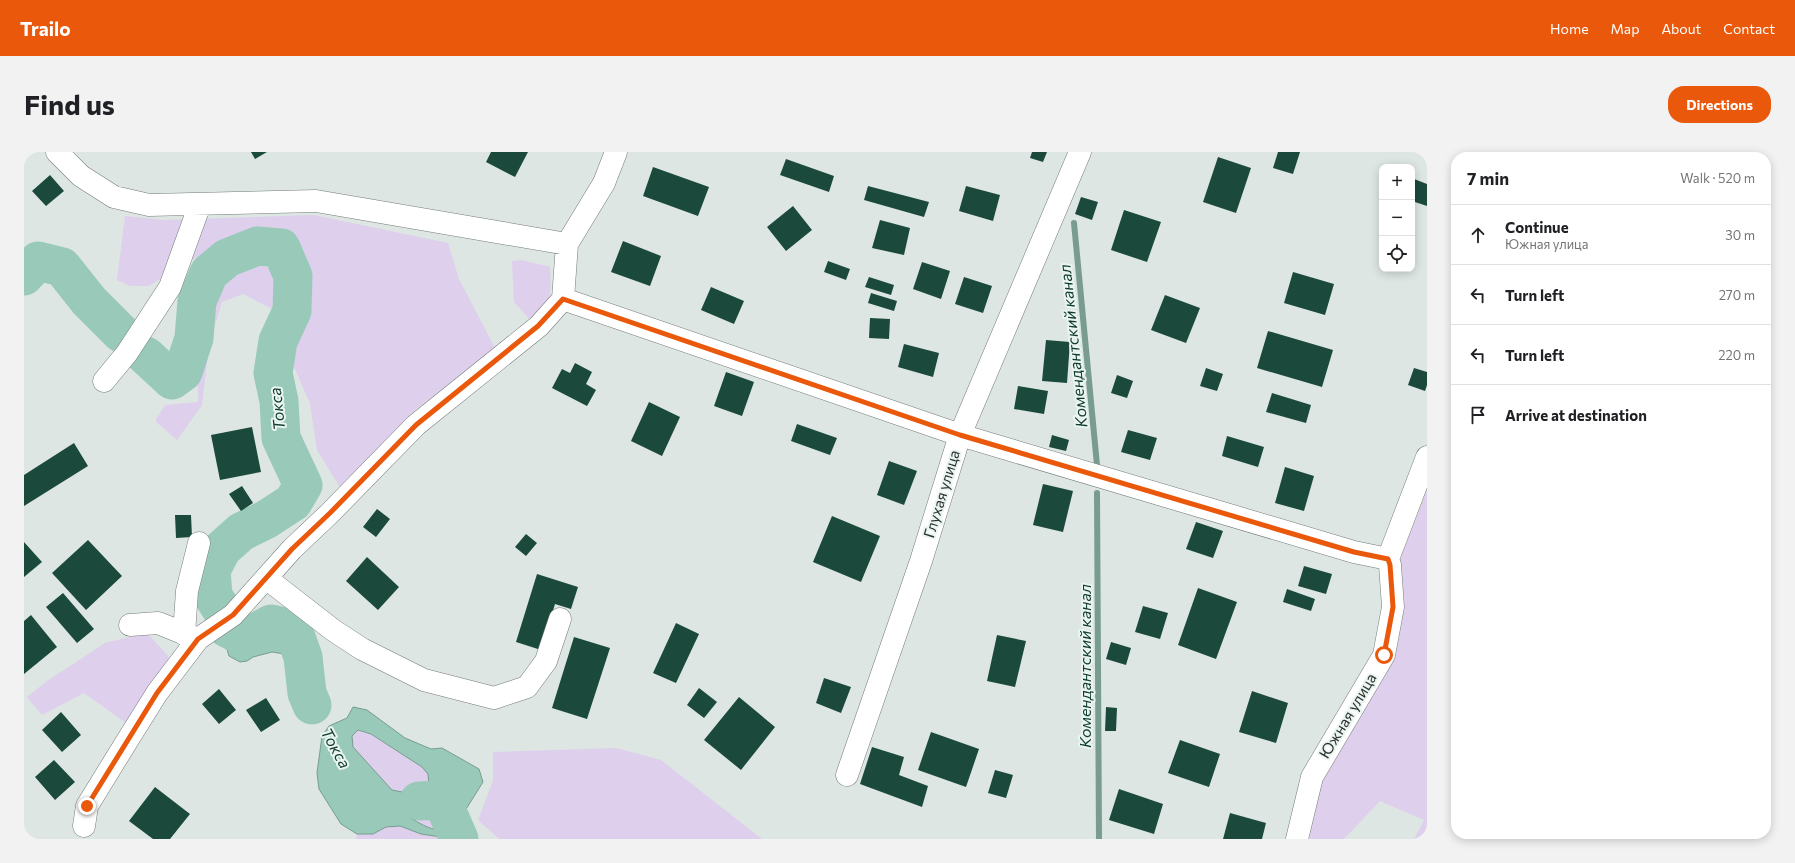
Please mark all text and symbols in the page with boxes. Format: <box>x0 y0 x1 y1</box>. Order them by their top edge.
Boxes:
text: Trailo <box>20 17 71 40</box>
text: Home <box>1550 20 1589 37</box>
text: Map <box>1611 20 1639 37</box>
text: About <box>1661 20 1701 37</box>
text: Contact <box>1723 20 1775 37</box>
button: Directions <box>1668 86 1771 123</box>
text: Find us <box>24 87 115 121</box>
map controls <box>1379 164 1415 272</box>
button: + <box>1379 164 1415 200</box>
text: 7 min <box>1467 168 1509 189</box>
text: Walk · 520 m <box>1680 170 1755 186</box>
button: − <box>1379 200 1415 236</box>
text: Continue <box>1505 218 1569 236</box>
icon: ahead <box>1467 224 1489 246</box>
text: 30 m <box>1725 227 1755 243</box>
button: locate <box>1379 236 1415 272</box>
text: Южная улица <box>1505 236 1588 252</box>
water label: Комендантский канал <box>1054 263 1091 429</box>
icon: left <box>1467 284 1489 306</box>
text: Turn left <box>1505 286 1564 304</box>
text: 270 m <box>1719 287 1755 303</box>
icon: left <box>1467 344 1489 366</box>
text: Turn left <box>1505 346 1564 364</box>
text: 220 m <box>1718 347 1755 363</box>
water label: Токса <box>265 387 288 431</box>
icon: arrive <box>1467 404 1489 426</box>
text: Arrive at destination <box>1505 406 1647 424</box>
street label: Глухая улица <box>919 448 963 540</box>
water label: Комендантский канал <box>1075 584 1094 748</box>
route start <box>1375 646 1393 664</box>
street label: Южная улица <box>1315 670 1380 761</box>
water label: Токса <box>318 724 355 771</box>
route end <box>78 797 96 815</box>

